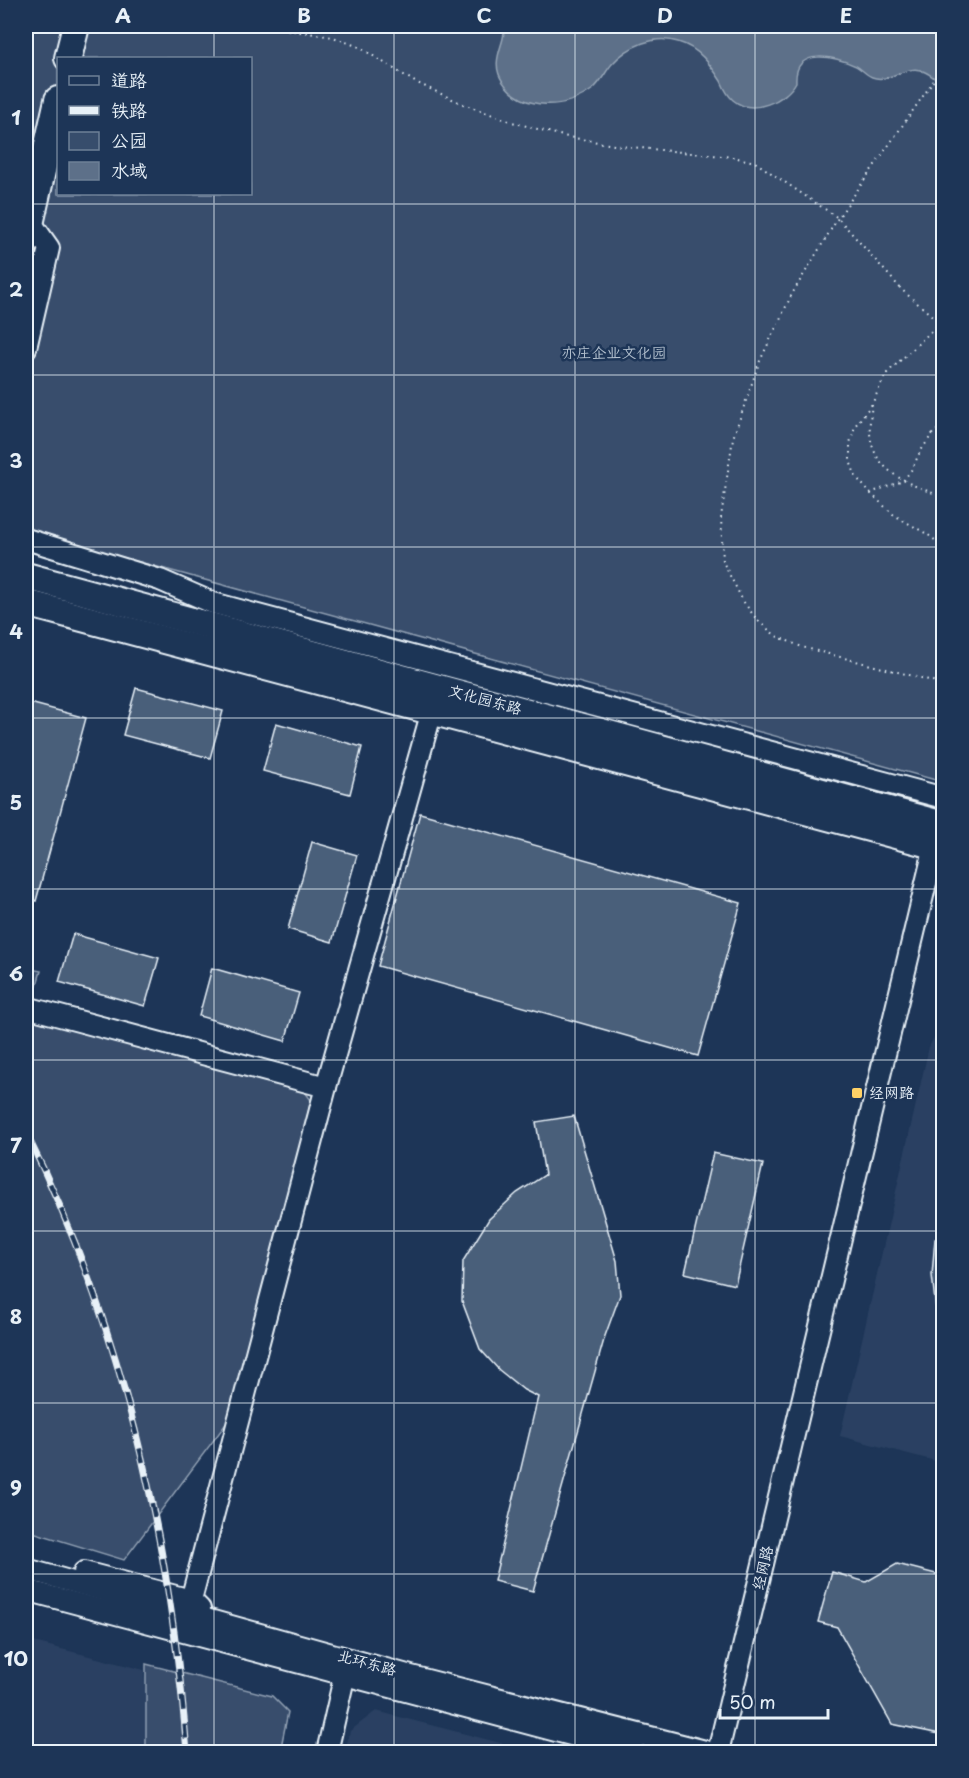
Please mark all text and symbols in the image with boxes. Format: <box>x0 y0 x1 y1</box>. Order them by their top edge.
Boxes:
text: A <box>115 0 131 30</box>
text: B <box>297 0 311 30</box>
text: C <box>476 0 492 30</box>
text: D <box>657 0 673 30</box>
text: E <box>840 0 852 30</box>
legend <box>57 57 252 195</box>
text: 道路 <box>111 66 147 93</box>
text: 铁路 <box>111 96 147 123</box>
text: 1 <box>11 102 21 132</box>
text: 公园 <box>111 126 147 153</box>
text: 水域 <box>111 156 147 183</box>
text: 2 <box>9 274 23 304</box>
park label: 亦庄企业文化园 <box>561 340 667 363</box>
text: 3 <box>9 445 23 475</box>
text: 4 <box>9 616 23 646</box>
street label: 文化园东路 <box>446 678 525 719</box>
text: 5 <box>10 787 22 817</box>
text: 6 <box>9 958 23 988</box>
place label: 经网路 <box>869 1080 914 1103</box>
marker: 经网路 <box>850 1086 864 1100</box>
text: 7 <box>10 1130 22 1160</box>
text: 8 <box>10 1301 22 1331</box>
text: 9 <box>10 1472 22 1502</box>
street label: 经网路 <box>745 1543 778 1592</box>
text: 10 <box>4 1643 28 1673</box>
street label: 北环东路 <box>335 1643 399 1680</box>
scale bar <box>720 1682 828 1720</box>
text: 50 m <box>729 1688 776 1715</box>

